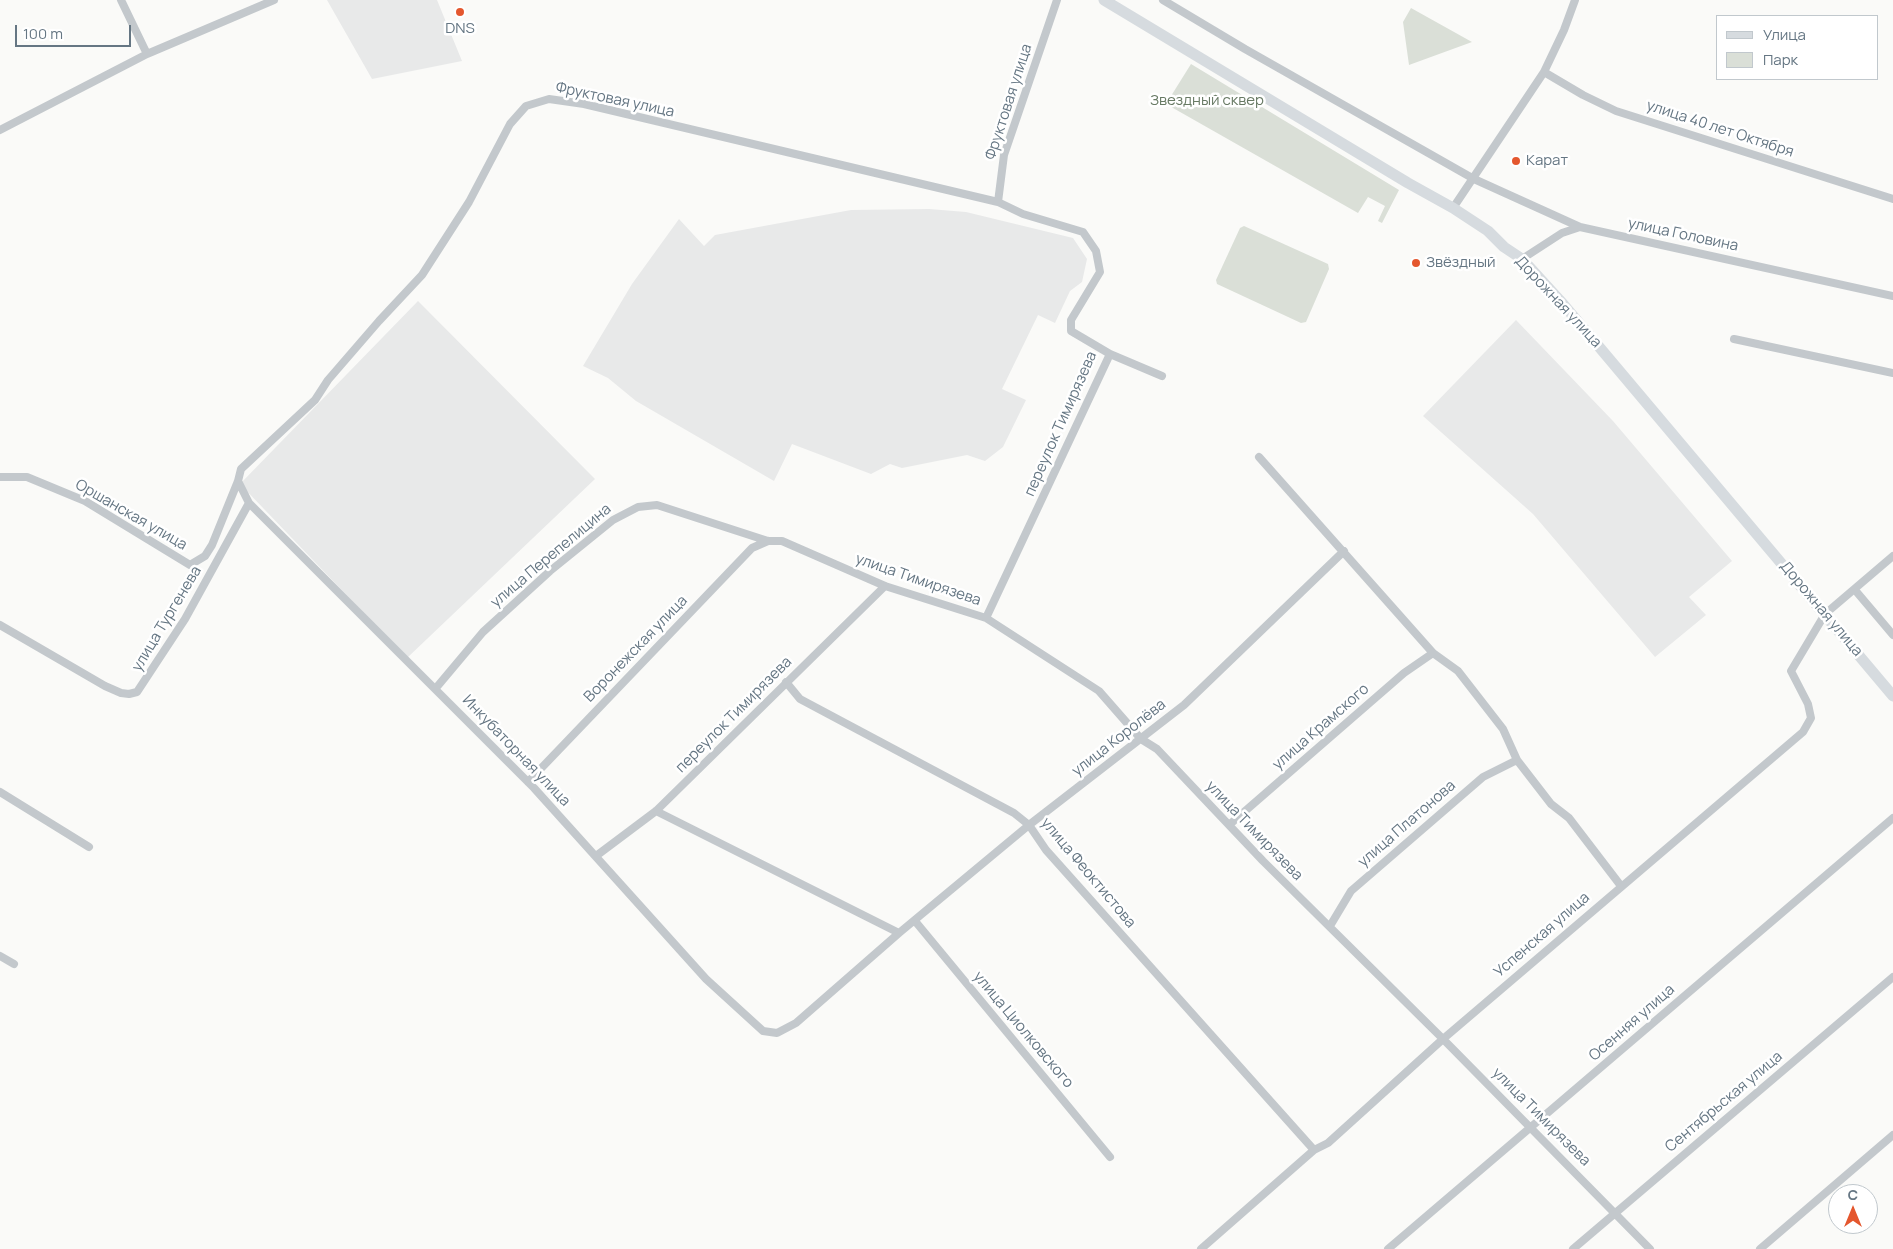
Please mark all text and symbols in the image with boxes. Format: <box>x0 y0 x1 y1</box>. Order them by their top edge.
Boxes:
marker: DNS <box>454 6 466 18</box>
scale bar <box>18 15 134 47</box>
legend <box>1716 15 1878 80</box>
place label: DNS <box>445 20 475 38</box>
text: 100 m <box>23 23 63 44</box>
text: Улица <box>1763 24 1806 45</box>
street label: Фруктовая улица <box>982 42 1036 162</box>
text: Парк <box>1763 49 1798 70</box>
street label: Фруктовая улица <box>554 79 676 121</box>
park label: Звездный сквер <box>1150 92 1264 110</box>
street label: улица 40 лет Октября <box>1644 97 1796 161</box>
place label: Карат <box>1526 152 1568 170</box>
marker: Карат <box>1510 155 1522 167</box>
street label: улица Головина <box>1626 215 1740 255</box>
street label: Дорожная улица <box>1511 252 1605 352</box>
place label: Звёздный <box>1426 254 1495 272</box>
marker: Звёздный <box>1410 257 1422 269</box>
street label: переулок Тимирязева <box>1021 349 1101 499</box>
street label: Оршанская улица <box>72 476 190 554</box>
street label: улица Перепелицина <box>487 500 615 612</box>
street label: улица Тимирязева <box>853 550 983 610</box>
street label: Дорожная улица <box>1776 558 1866 660</box>
street label: улица Тургенева <box>128 563 206 675</box>
street label: Воронежская улица <box>581 592 691 706</box>
street label: переулок Тимирязева <box>672 653 796 777</box>
street label: улица Крамского <box>1269 680 1373 774</box>
street label: Инкубаторная улица <box>458 692 574 810</box>
street label: улица Королёва <box>1069 696 1169 780</box>
street label: улица Тимирязева <box>1202 777 1306 885</box>
street label: улица Платонова <box>1355 777 1459 871</box>
street label: улица Феоктистова <box>1037 814 1139 932</box>
street label: Успенская улица <box>1491 889 1593 981</box>
street label: улица Циолковского <box>969 968 1077 1092</box>
street label: Осенняя улица <box>1585 981 1679 1065</box>
street label: Сентябрьская улица <box>1662 1048 1786 1156</box>
street label: улица Тимирязева <box>1488 1064 1594 1170</box>
north arrow <box>1828 1184 1878 1234</box>
text: С <box>1848 1185 1858 1204</box>

